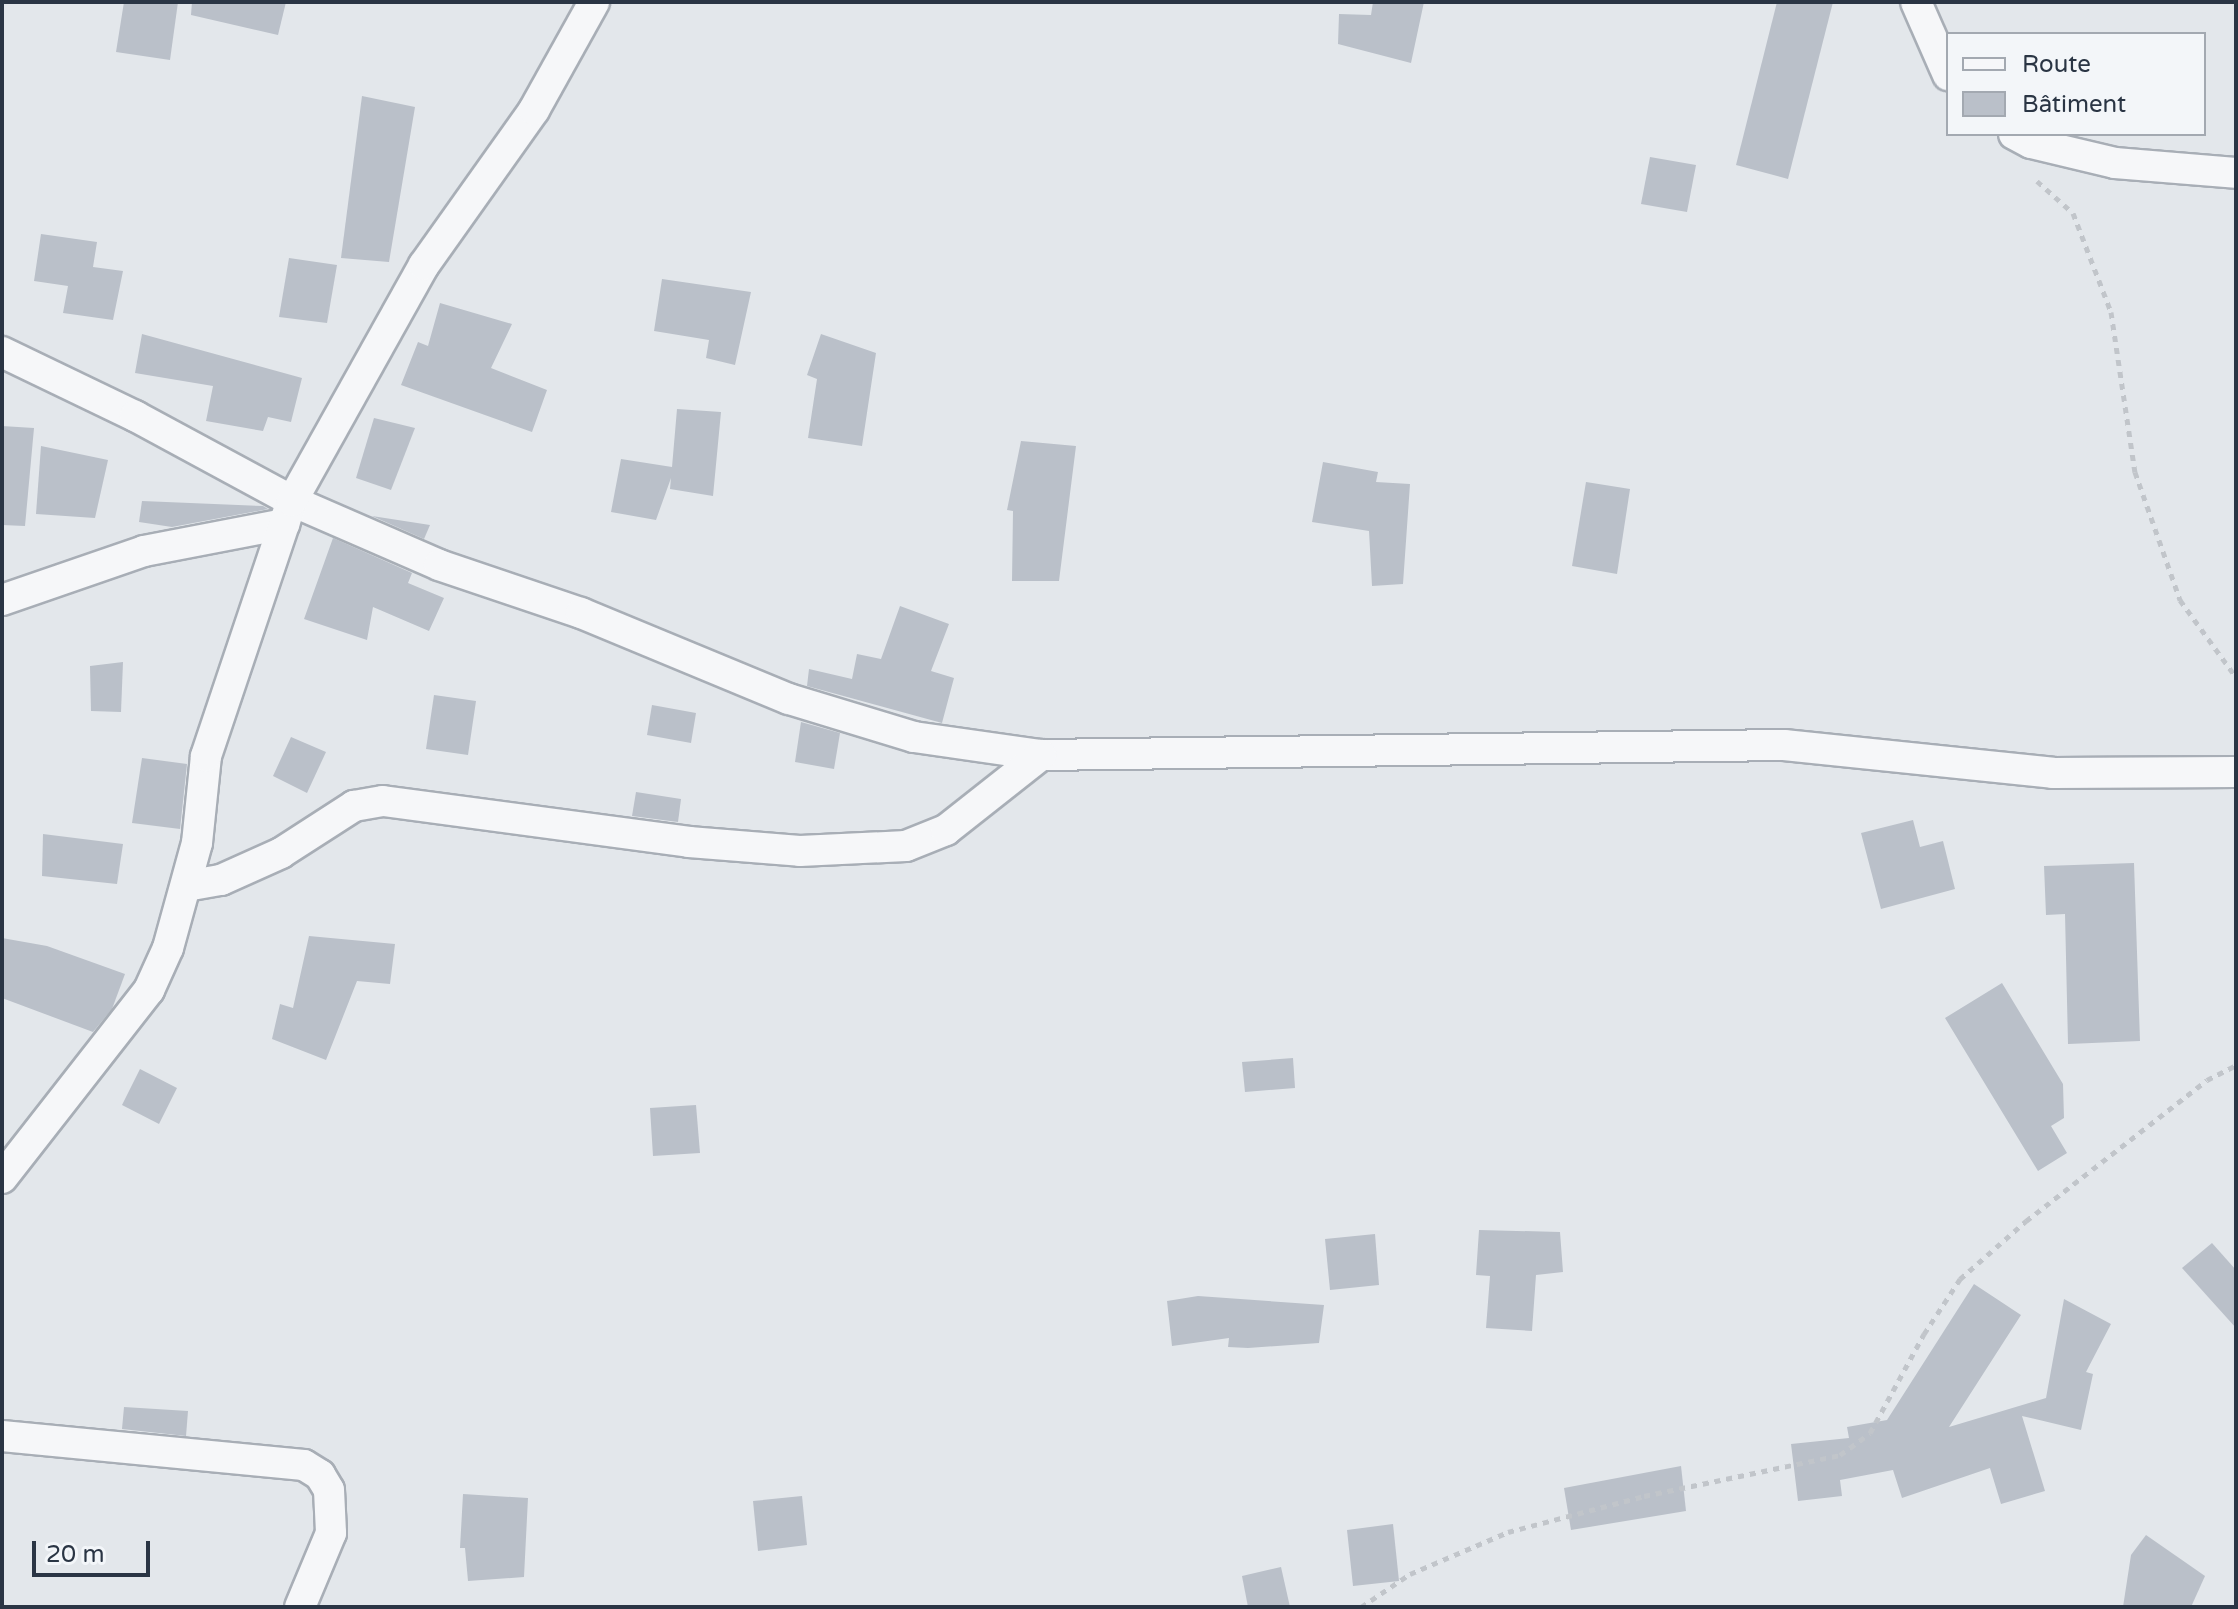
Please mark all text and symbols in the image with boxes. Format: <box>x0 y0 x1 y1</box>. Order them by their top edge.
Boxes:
legend <box>1946 32 2206 136</box>
text: Route <box>2022 50 2091 79</box>
text: Bâtiment <box>2022 90 2126 119</box>
scale bar <box>36 1525 154 1575</box>
text: 20 m <box>46 1540 104 1569</box>

